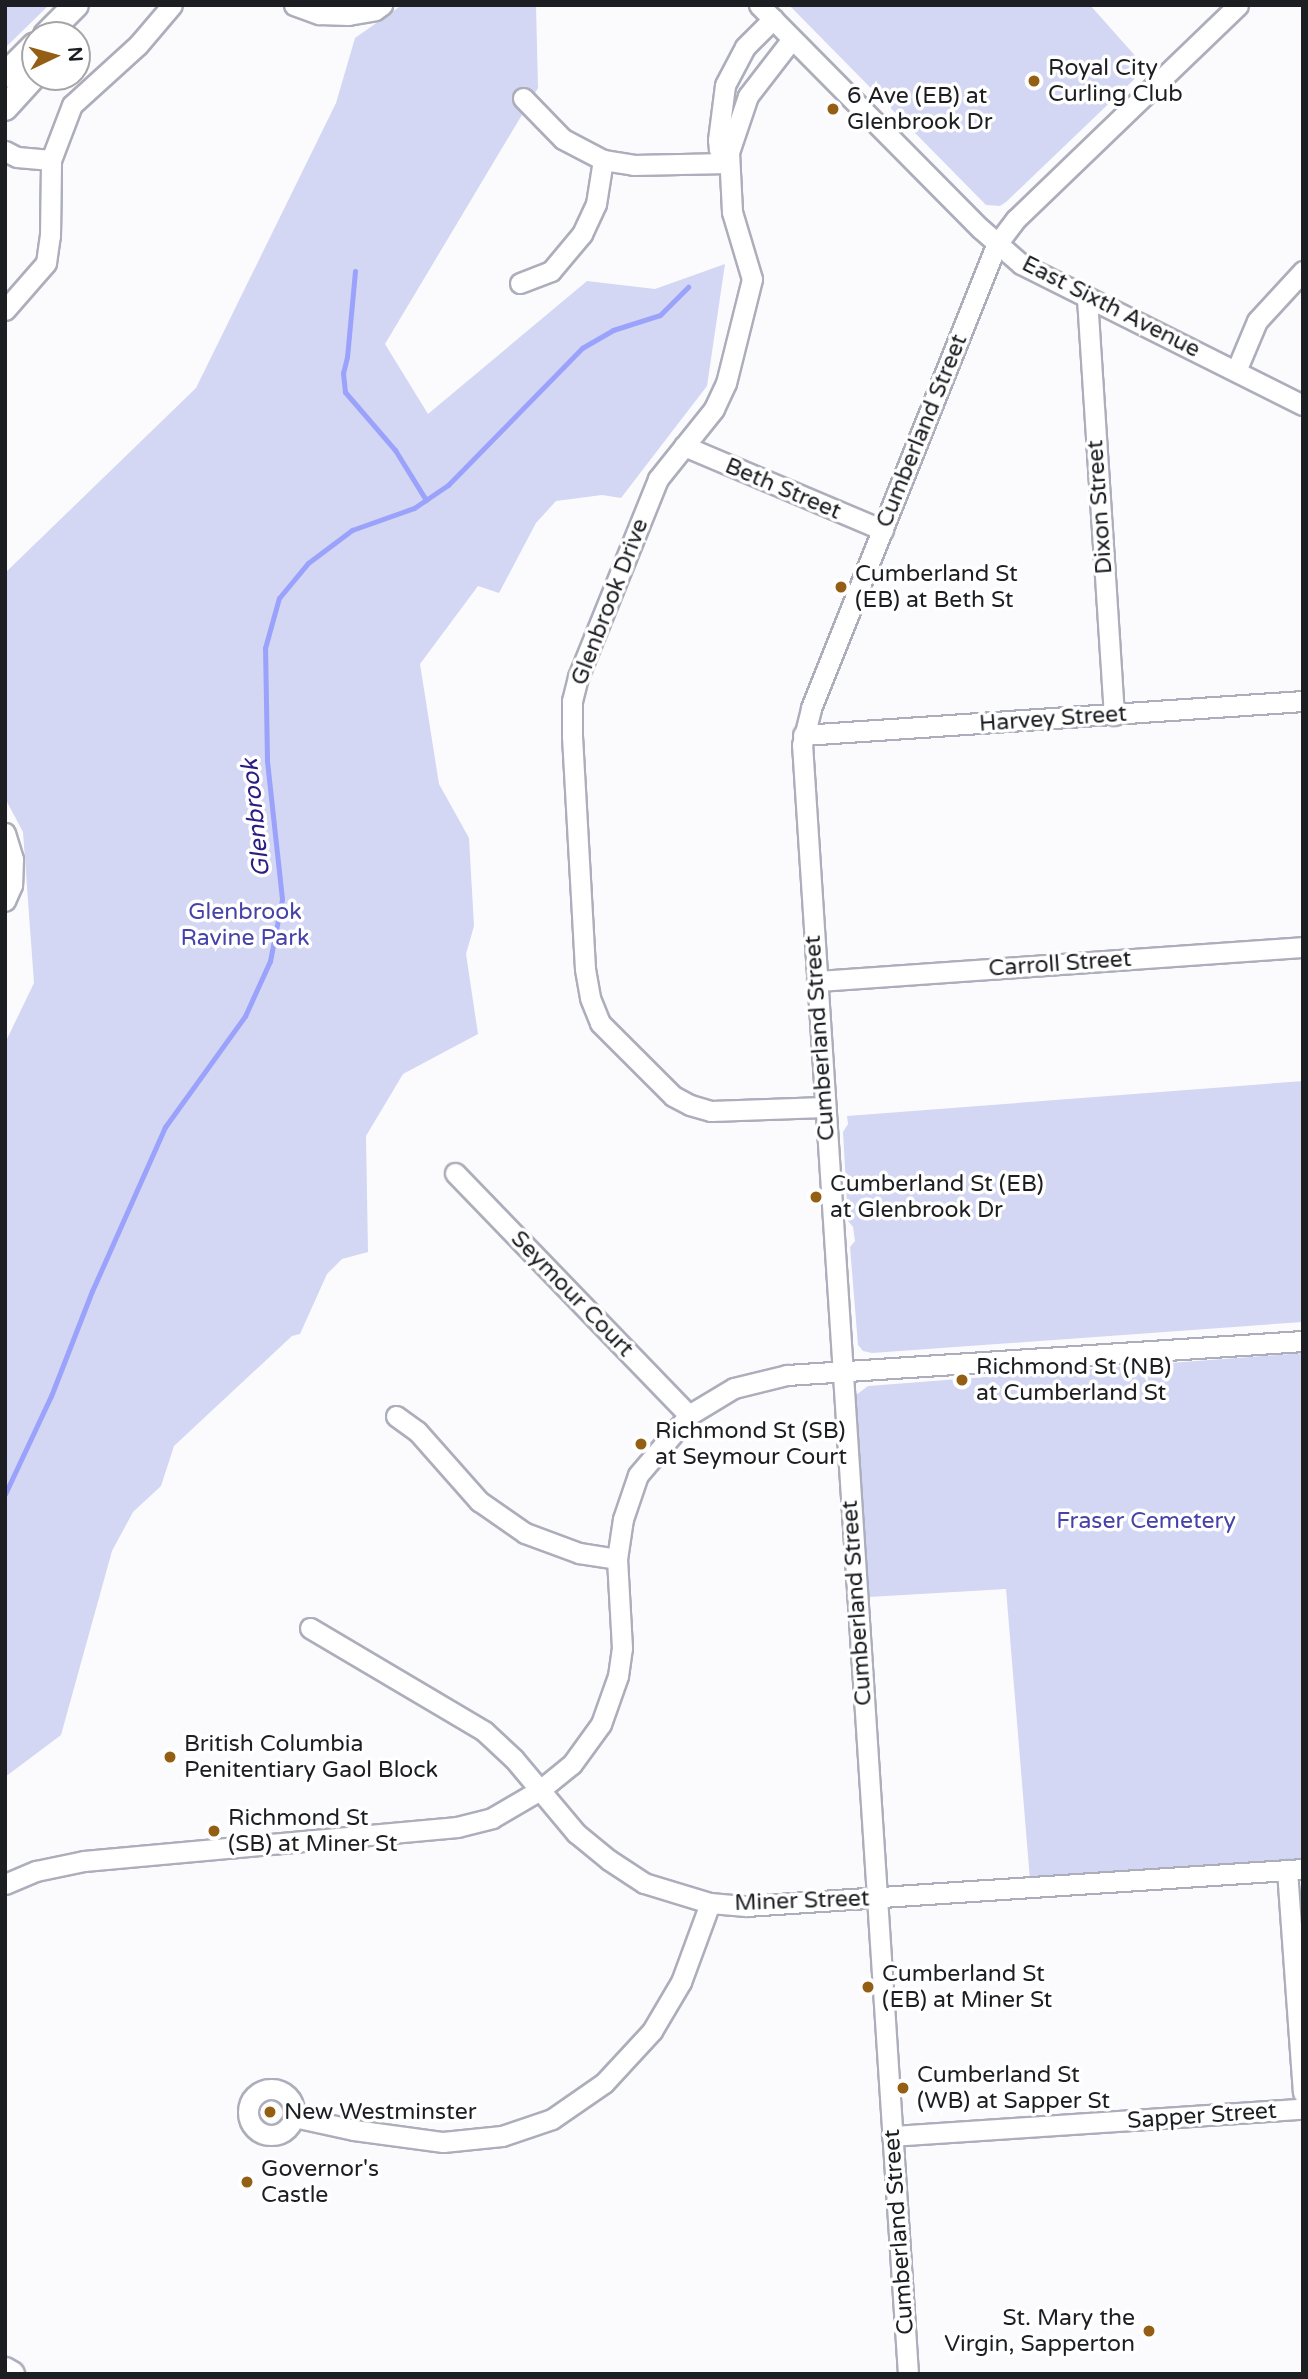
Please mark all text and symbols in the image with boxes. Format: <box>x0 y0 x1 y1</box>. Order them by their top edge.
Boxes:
north arrow <box>21 21 91 91</box>
text: N <box>63 46 87 63</box>
place label: Royal City Curling Club <box>1048 54 1183 108</box>
marker: Royal City Curling Club <box>1026 73 1042 89</box>
place label: 6 Ave (EB) at Glenbrook Dr <box>847 82 992 136</box>
marker: 6 Ave (EB) at Glenbrook Dr <box>825 101 841 117</box>
street label: East Sixth Avenue <box>1017 250 1205 364</box>
street label: Cumberland Street <box>871 330 973 532</box>
street label: Dixon Street <box>1082 439 1118 575</box>
street label: Beth Street <box>721 452 845 526</box>
street label: Glenbrook Drive <box>566 515 654 689</box>
place label: Cumberland St (EB) at Beth St <box>855 560 1018 614</box>
marker: Cumberland St (EB) at Beth St <box>833 579 849 595</box>
street label: Harvey Street <box>978 700 1128 738</box>
water label: Glenbrook <box>235 758 277 878</box>
park label: Glenbrook Ravine Park <box>180 898 310 952</box>
street label: Cumberland Street <box>799 934 841 1142</box>
street label: Carroll Street <box>988 945 1132 983</box>
place label: Cumberland St (EB) at Glenbrook Dr <box>830 1170 1044 1224</box>
marker: Cumberland St (EB) at Glenbrook Dr <box>808 1189 824 1205</box>
street label: Seymour Court <box>505 1225 639 1363</box>
place label: Richmond St (NB) at Cumberland St <box>976 1353 1171 1407</box>
marker: Richmond St (NB) at Cumberland St <box>954 1372 970 1388</box>
place label: Richmond St (SB) at Seymour Court <box>655 1417 847 1471</box>
marker: Richmond St (SB) at Seymour Court <box>633 1436 649 1452</box>
street label: Cumberland Street <box>836 1499 878 1707</box>
park label: Fraser Cemetery <box>1056 1507 1236 1535</box>
place label: British Columbia Penitentiary Gaol Block <box>184 1730 438 1784</box>
marker: British Columbia Penitentiary Gaol Block <box>162 1749 178 1765</box>
place label: Richmond St (SB) at Miner St <box>228 1804 397 1858</box>
marker: Richmond St (SB) at Miner St <box>206 1823 222 1839</box>
street label: Miner Street <box>734 1885 870 1917</box>
place label: Cumberland St (EB) at Miner St <box>882 1960 1052 2014</box>
marker: Cumberland St (EB) at Miner St <box>860 1979 876 1995</box>
place label: Cumberland St (WB) at Sapper St <box>917 2061 1110 2115</box>
marker: Cumberland St (WB) at Sapper St <box>895 2080 911 2096</box>
street label: Sapper Street <box>1126 2097 1278 2135</box>
place label: New Westminster <box>284 2098 476 2126</box>
marker: New Westminster <box>262 2104 278 2120</box>
street label: Cumberland Street <box>878 2128 920 2336</box>
place label: Governor's Castle <box>261 2155 379 2209</box>
marker: Governor's Castle <box>239 2174 255 2190</box>
place label: St. Mary the Virgin, Sapperton <box>944 2304 1135 2358</box>
marker: St. Mary the Virgin, Sapperton <box>1141 2323 1157 2339</box>

